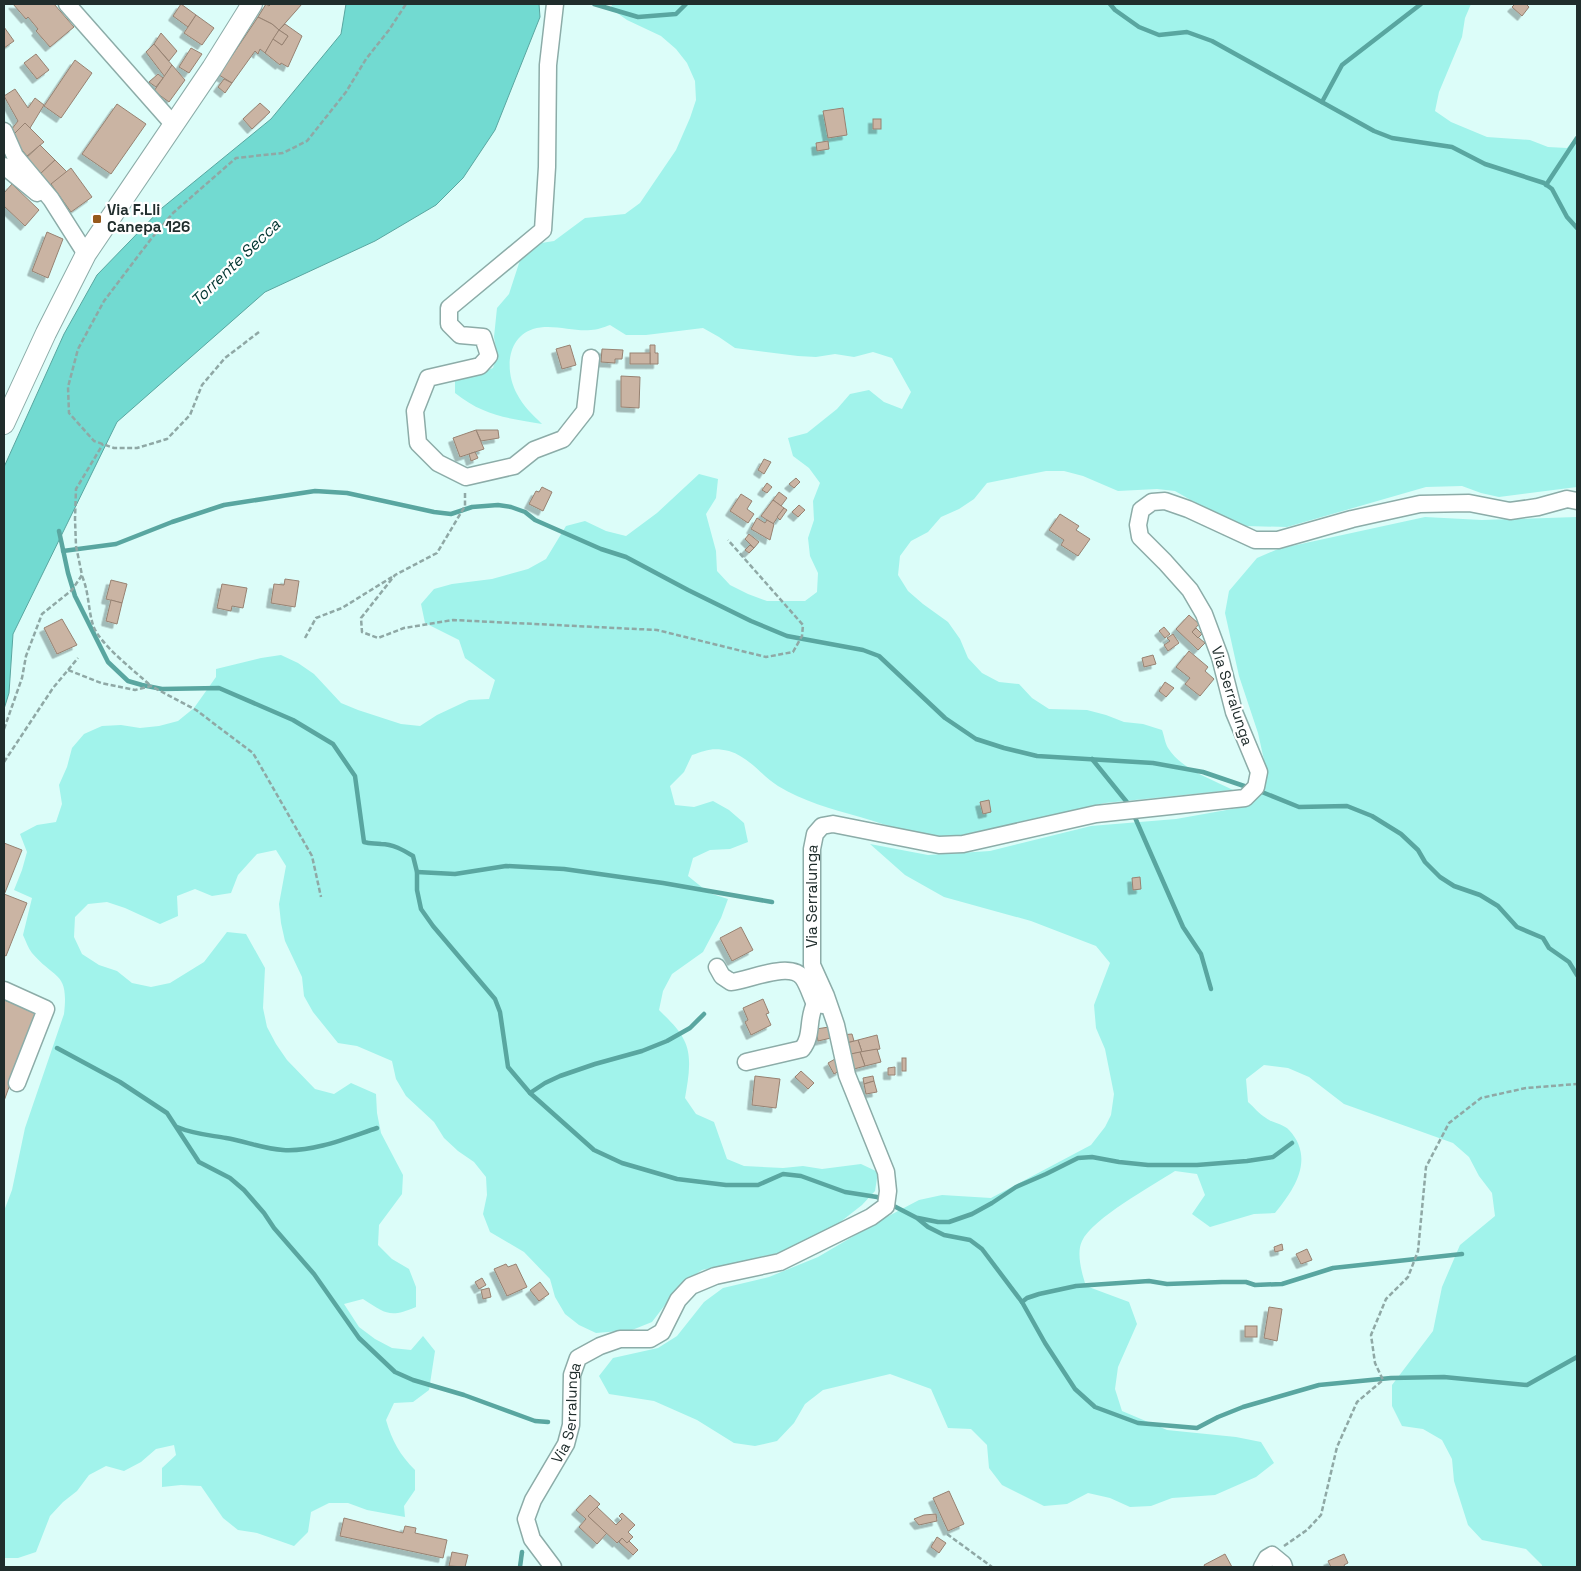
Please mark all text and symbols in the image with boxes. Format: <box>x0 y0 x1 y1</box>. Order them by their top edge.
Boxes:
place label: Via F.Lli Canepa 126 <box>107 200 190 236</box>
marker: Via F.Lli Canepa 126 <box>91 213 103 225</box>
water label: Torrente Secca <box>186 214 285 310</box>
street label: Via Serralunga <box>1207 644 1258 748</box>
street label: Via Serralunga <box>801 842 822 948</box>
street label: Via Serralunga <box>547 1359 585 1467</box>

